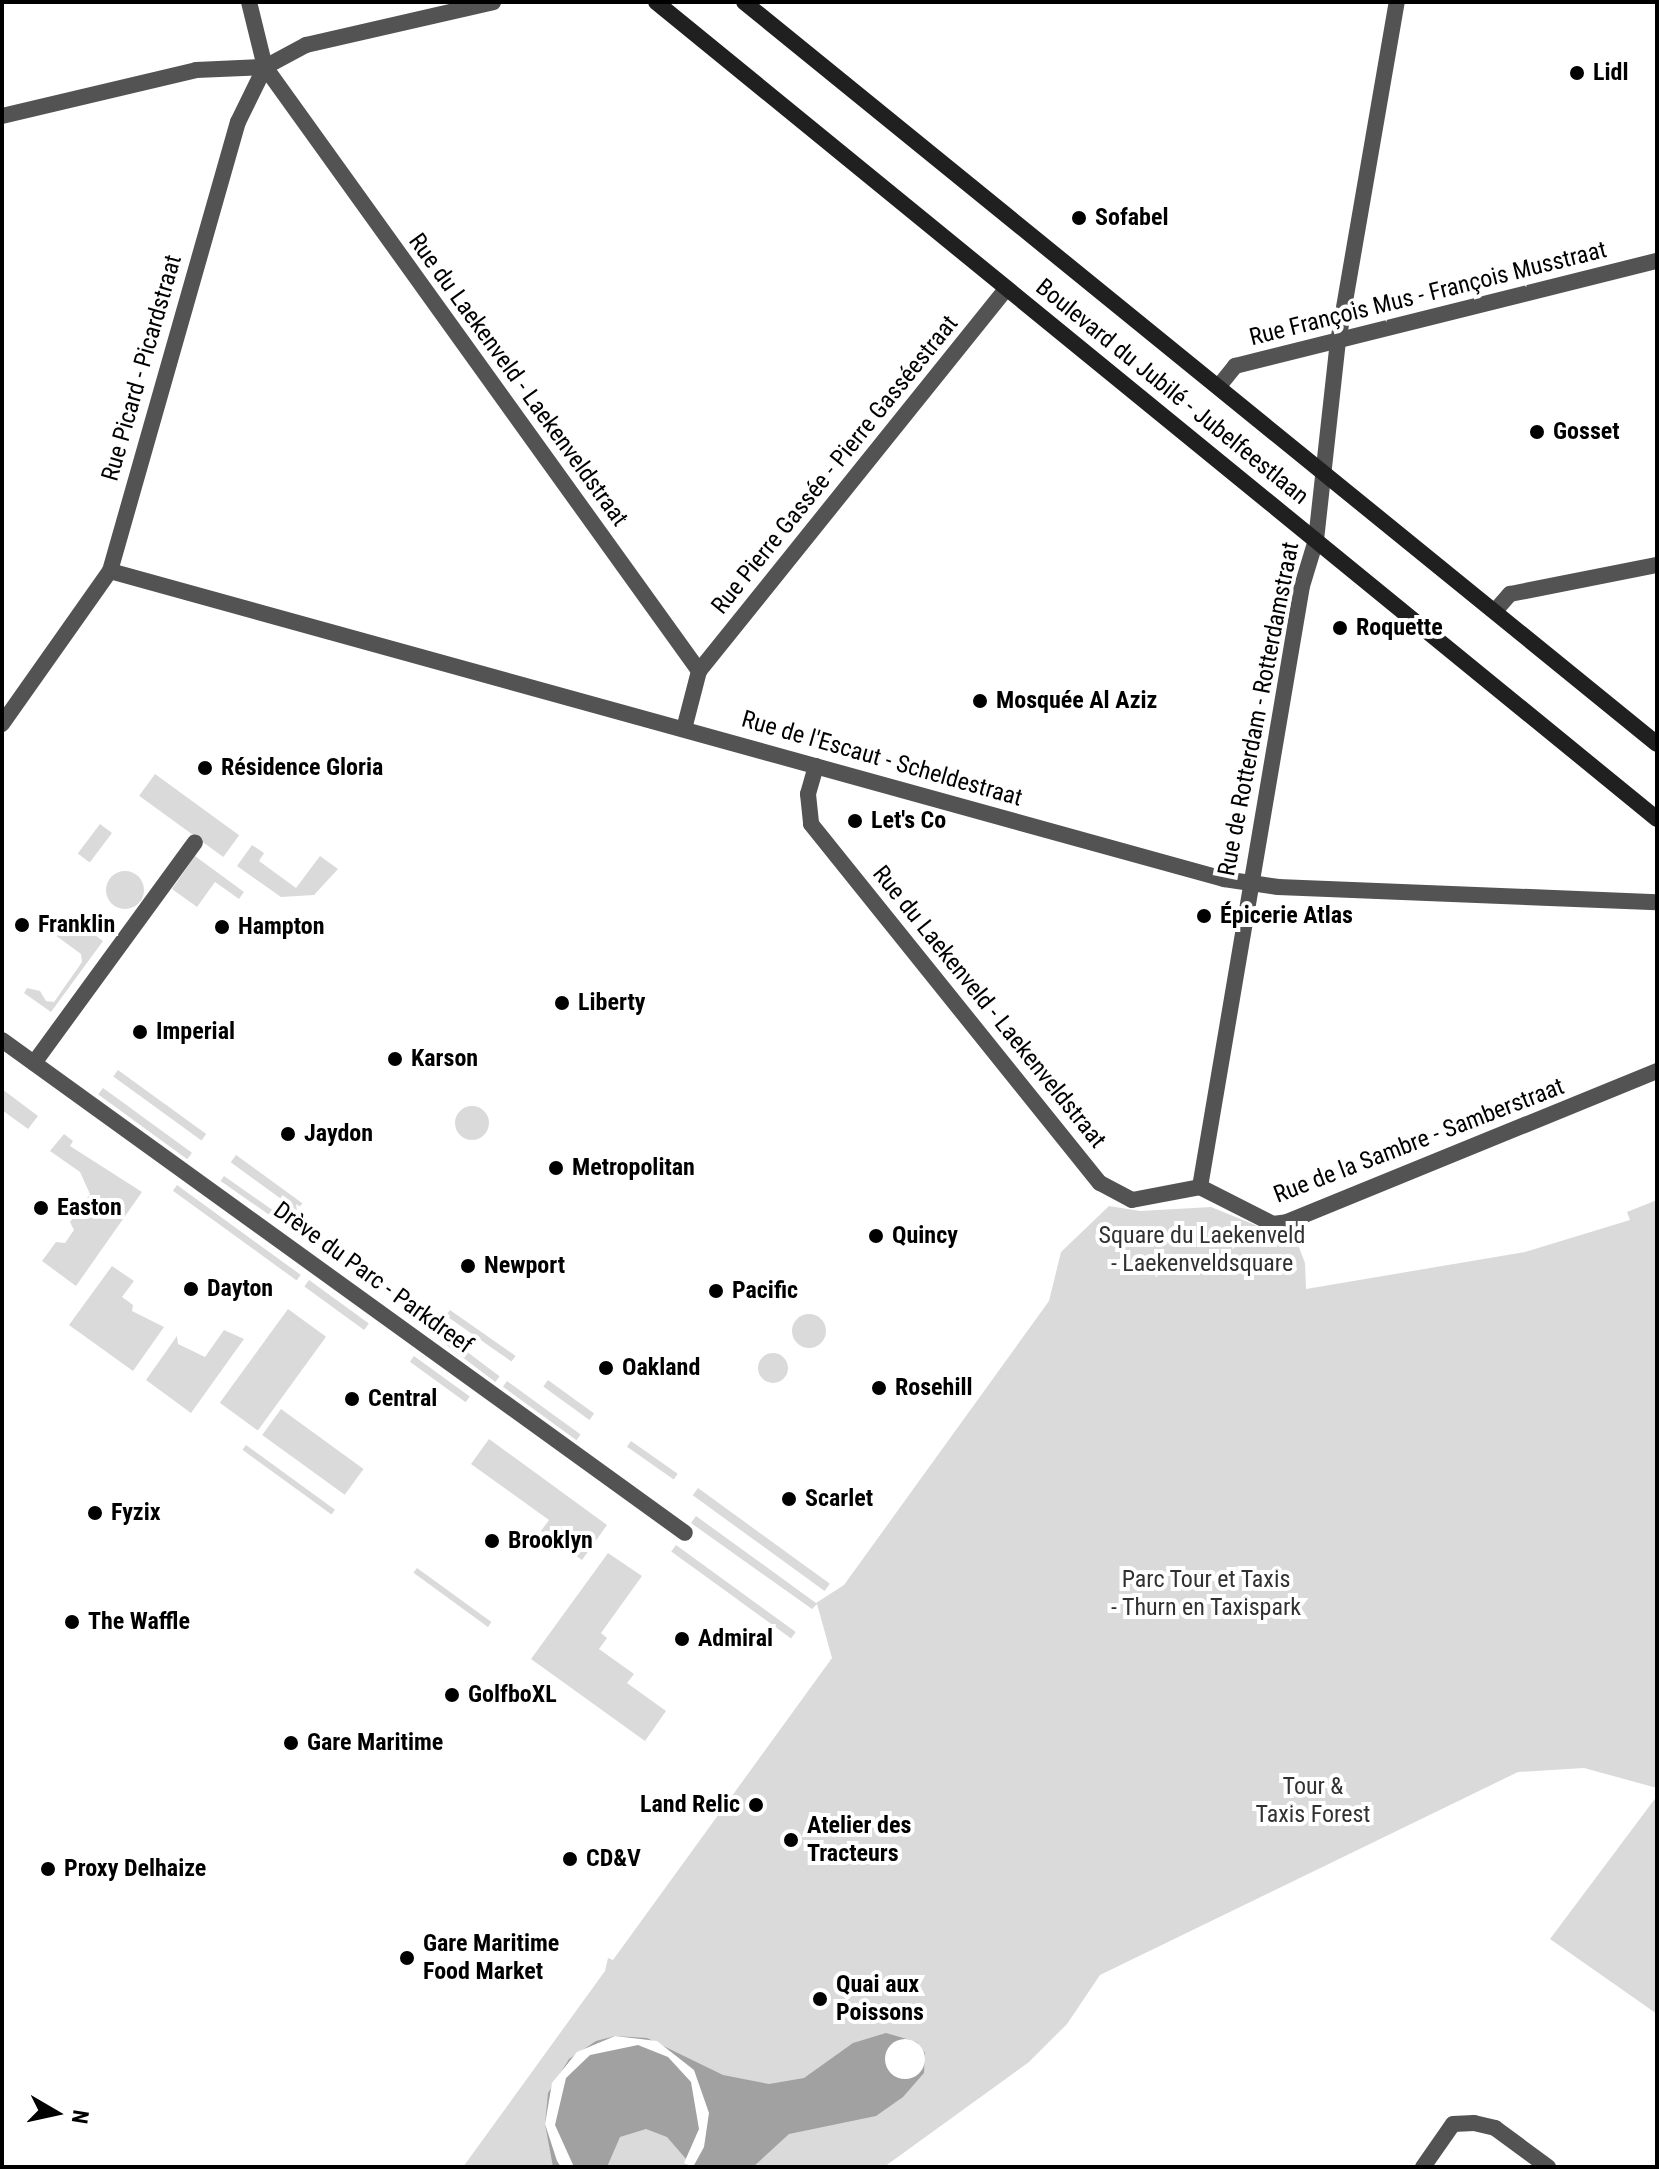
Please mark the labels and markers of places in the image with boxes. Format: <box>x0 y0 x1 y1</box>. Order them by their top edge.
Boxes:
place label: Lidl <box>1593 59 1628 87</box>
marker: Lidl <box>1568 64 1586 82</box>
place label: Sofabel <box>1095 204 1168 232</box>
marker: Sofabel <box>1070 209 1088 227</box>
place label: Gosset <box>1553 418 1620 446</box>
marker: Gosset <box>1528 423 1546 441</box>
place label: Roquette <box>1356 614 1443 642</box>
marker: Roquette <box>1331 619 1349 637</box>
place label: Mosquée Al Aziz <box>996 687 1157 715</box>
marker: Mosquée Al Aziz <box>971 692 989 710</box>
place label: Résidence Gloria <box>221 754 383 782</box>
marker: Résidence Gloria <box>196 759 214 777</box>
place label: Let's Co <box>871 807 946 835</box>
marker: Let's Co <box>846 812 864 830</box>
place label: Épicerie Atlas <box>1220 902 1353 930</box>
marker: Épicerie Atlas <box>1195 907 1213 925</box>
place label: Franklin <box>38 911 115 939</box>
place label: Hampton <box>238 913 324 941</box>
marker: Franklin <box>13 916 31 934</box>
marker: Hampton <box>213 918 231 936</box>
place label: Liberty <box>578 989 645 1017</box>
marker: Liberty <box>553 994 571 1012</box>
place label: Imperial <box>156 1018 235 1046</box>
marker: Imperial <box>131 1023 149 1041</box>
place label: Karson <box>411 1045 478 1073</box>
marker: Karson <box>386 1050 404 1068</box>
place label: Jaydon <box>304 1120 373 1148</box>
marker: Jaydon <box>279 1125 297 1143</box>
place label: Metropolitan <box>572 1154 695 1182</box>
marker: Metropolitan <box>547 1159 565 1177</box>
place label: Easton <box>57 1194 122 1222</box>
marker: Easton <box>32 1199 50 1217</box>
place label: Quincy <box>892 1222 958 1250</box>
marker: Quincy <box>867 1227 885 1245</box>
place label: Newport <box>484 1252 565 1280</box>
marker: Newport <box>459 1257 477 1275</box>
place label: Dayton <box>207 1275 273 1303</box>
place label: Pacific <box>732 1277 798 1305</box>
marker: Dayton <box>182 1280 200 1298</box>
marker: Pacific <box>707 1282 725 1300</box>
place label: Oakland <box>622 1354 700 1382</box>
marker: Oakland <box>597 1359 615 1377</box>
place label: Rosehill <box>895 1374 973 1402</box>
marker: Rosehill <box>870 1379 888 1397</box>
place label: Central <box>368 1385 437 1413</box>
marker: Central <box>343 1390 361 1408</box>
place label: Scarlet <box>805 1485 873 1513</box>
marker: Scarlet <box>780 1490 798 1508</box>
place label: Fyzix <box>111 1499 161 1527</box>
marker: Fyzix <box>86 1504 104 1522</box>
place label: Brooklyn <box>508 1527 593 1555</box>
marker: Brooklyn <box>483 1532 501 1550</box>
place label: The Waffle <box>88 1608 190 1636</box>
marker: The Waffle <box>63 1613 81 1631</box>
place label: Admiral <box>698 1625 773 1653</box>
marker: Admiral <box>673 1630 691 1648</box>
place label: GolfboXL <box>468 1681 557 1709</box>
marker: GolfboXL <box>443 1686 461 1704</box>
place label: Gare Maritime <box>307 1729 443 1757</box>
marker: Gare Maritime <box>282 1734 300 1752</box>
place label: Land Relic <box>640 1791 740 1819</box>
marker: Land Relic <box>747 1796 765 1814</box>
place label: Atelier des Tracteurs <box>807 1812 911 1868</box>
marker: Atelier des Tracteurs <box>782 1831 800 1849</box>
place label: CD&V <box>586 1845 641 1873</box>
marker: CD&V <box>561 1850 579 1868</box>
place label: Proxy Delhaize <box>64 1855 206 1883</box>
marker: Proxy Delhaize <box>39 1860 57 1878</box>
place label: Gare Maritime Food Market <box>423 1930 559 1986</box>
marker: Gare Maritime Food Market <box>398 1949 416 1967</box>
place label: Quai aux Poissons <box>836 1971 924 2027</box>
marker: Quai aux Poissons <box>811 1990 829 2008</box>

